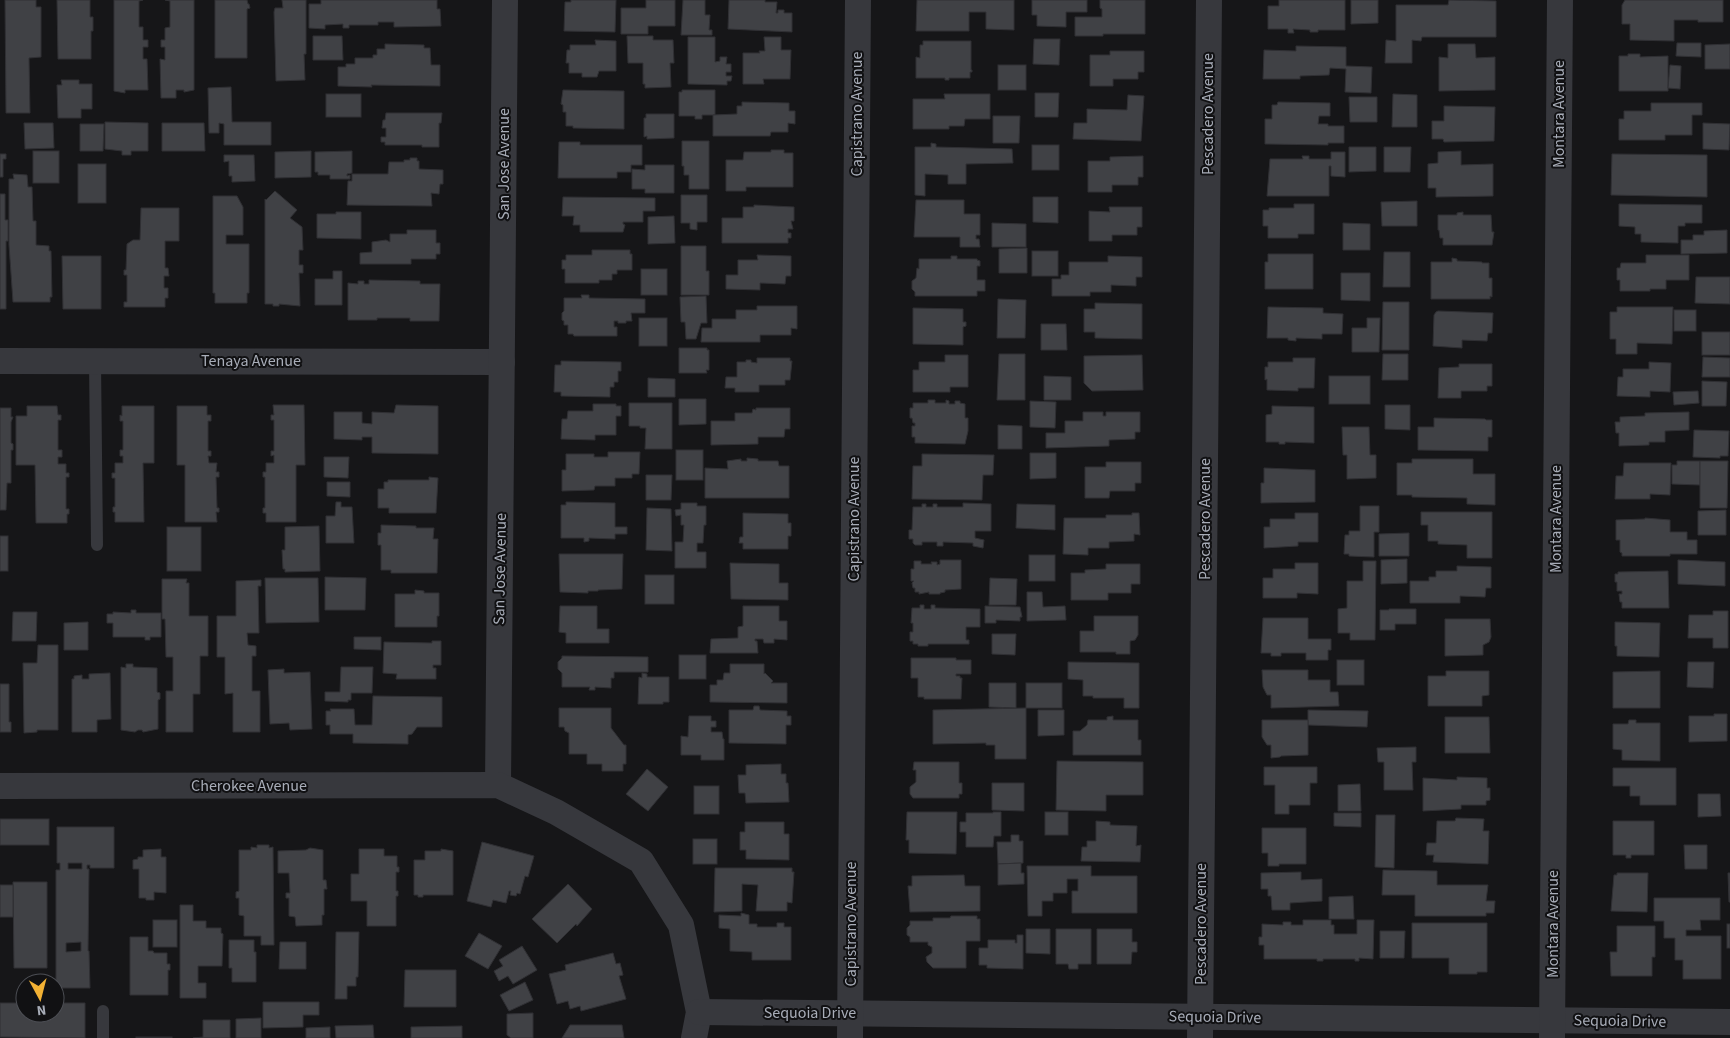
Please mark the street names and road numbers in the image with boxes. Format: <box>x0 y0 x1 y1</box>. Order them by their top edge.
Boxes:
street label: Capistrano Avenue <box>846 51 868 176</box>
street label: Pescadero Avenue <box>1197 53 1219 175</box>
street label: Montara Avenue <box>1548 60 1570 168</box>
street label: San Jose Avenue <box>493 108 515 220</box>
street label: Tenaya Avenue <box>201 350 301 372</box>
street label: Capistrano Avenue <box>843 456 865 581</box>
street label: Pescadero Avenue <box>1194 458 1216 580</box>
street label: Montara Avenue <box>1545 465 1567 573</box>
street label: San Jose Avenue <box>488 513 512 625</box>
street label: Cherokee Avenue <box>191 775 307 797</box>
street label: Capistrano Avenue <box>840 861 862 986</box>
street label: Pescadero Avenue <box>1190 863 1212 985</box>
street label: Montara Avenue <box>1542 870 1564 978</box>
street label: Sequoia Drive <box>764 1002 856 1024</box>
street label: Sequoia Drive <box>1169 1005 1262 1029</box>
street label: Sequoia Drive <box>1574 1009 1667 1033</box>

